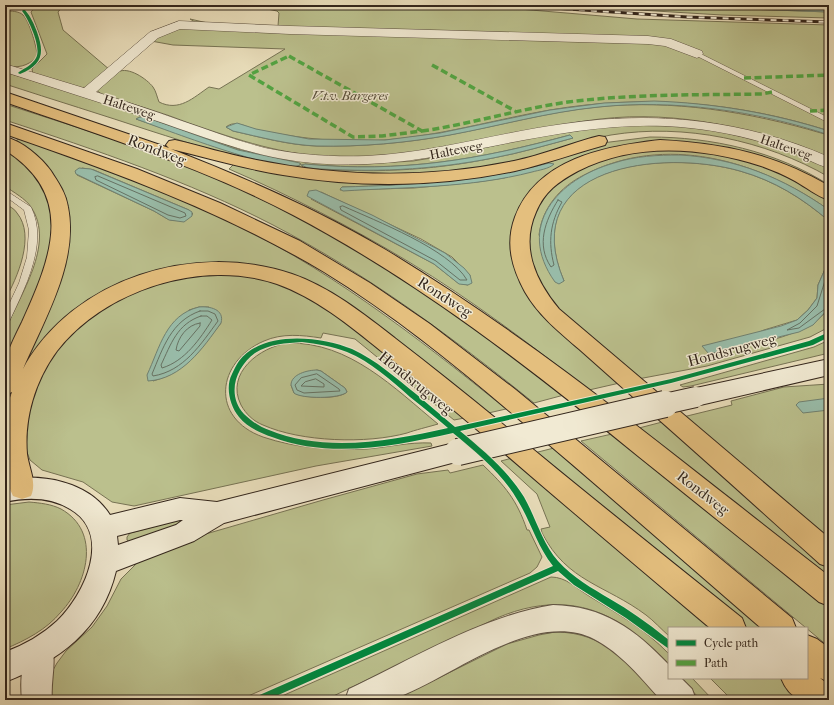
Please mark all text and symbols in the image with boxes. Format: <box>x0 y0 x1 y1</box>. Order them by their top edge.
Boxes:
park label: V.t.v. Bargeres <box>312 88 389 103</box>
street label: Halteweg <box>101 92 158 123</box>
street label: Rondweg <box>125 131 190 170</box>
street label: Halteweg <box>758 131 815 163</box>
street label: Halteweg <box>428 137 485 162</box>
street label: Rondweg <box>414 273 476 322</box>
street label: Hondsrugweg <box>686 329 779 370</box>
street label: Hondsrugweg <box>375 347 458 419</box>
street label: Rondweg <box>673 467 733 520</box>
legend <box>668 627 808 679</box>
text: Cycle path <box>704 636 759 650</box>
text: Path <box>704 656 728 670</box>

